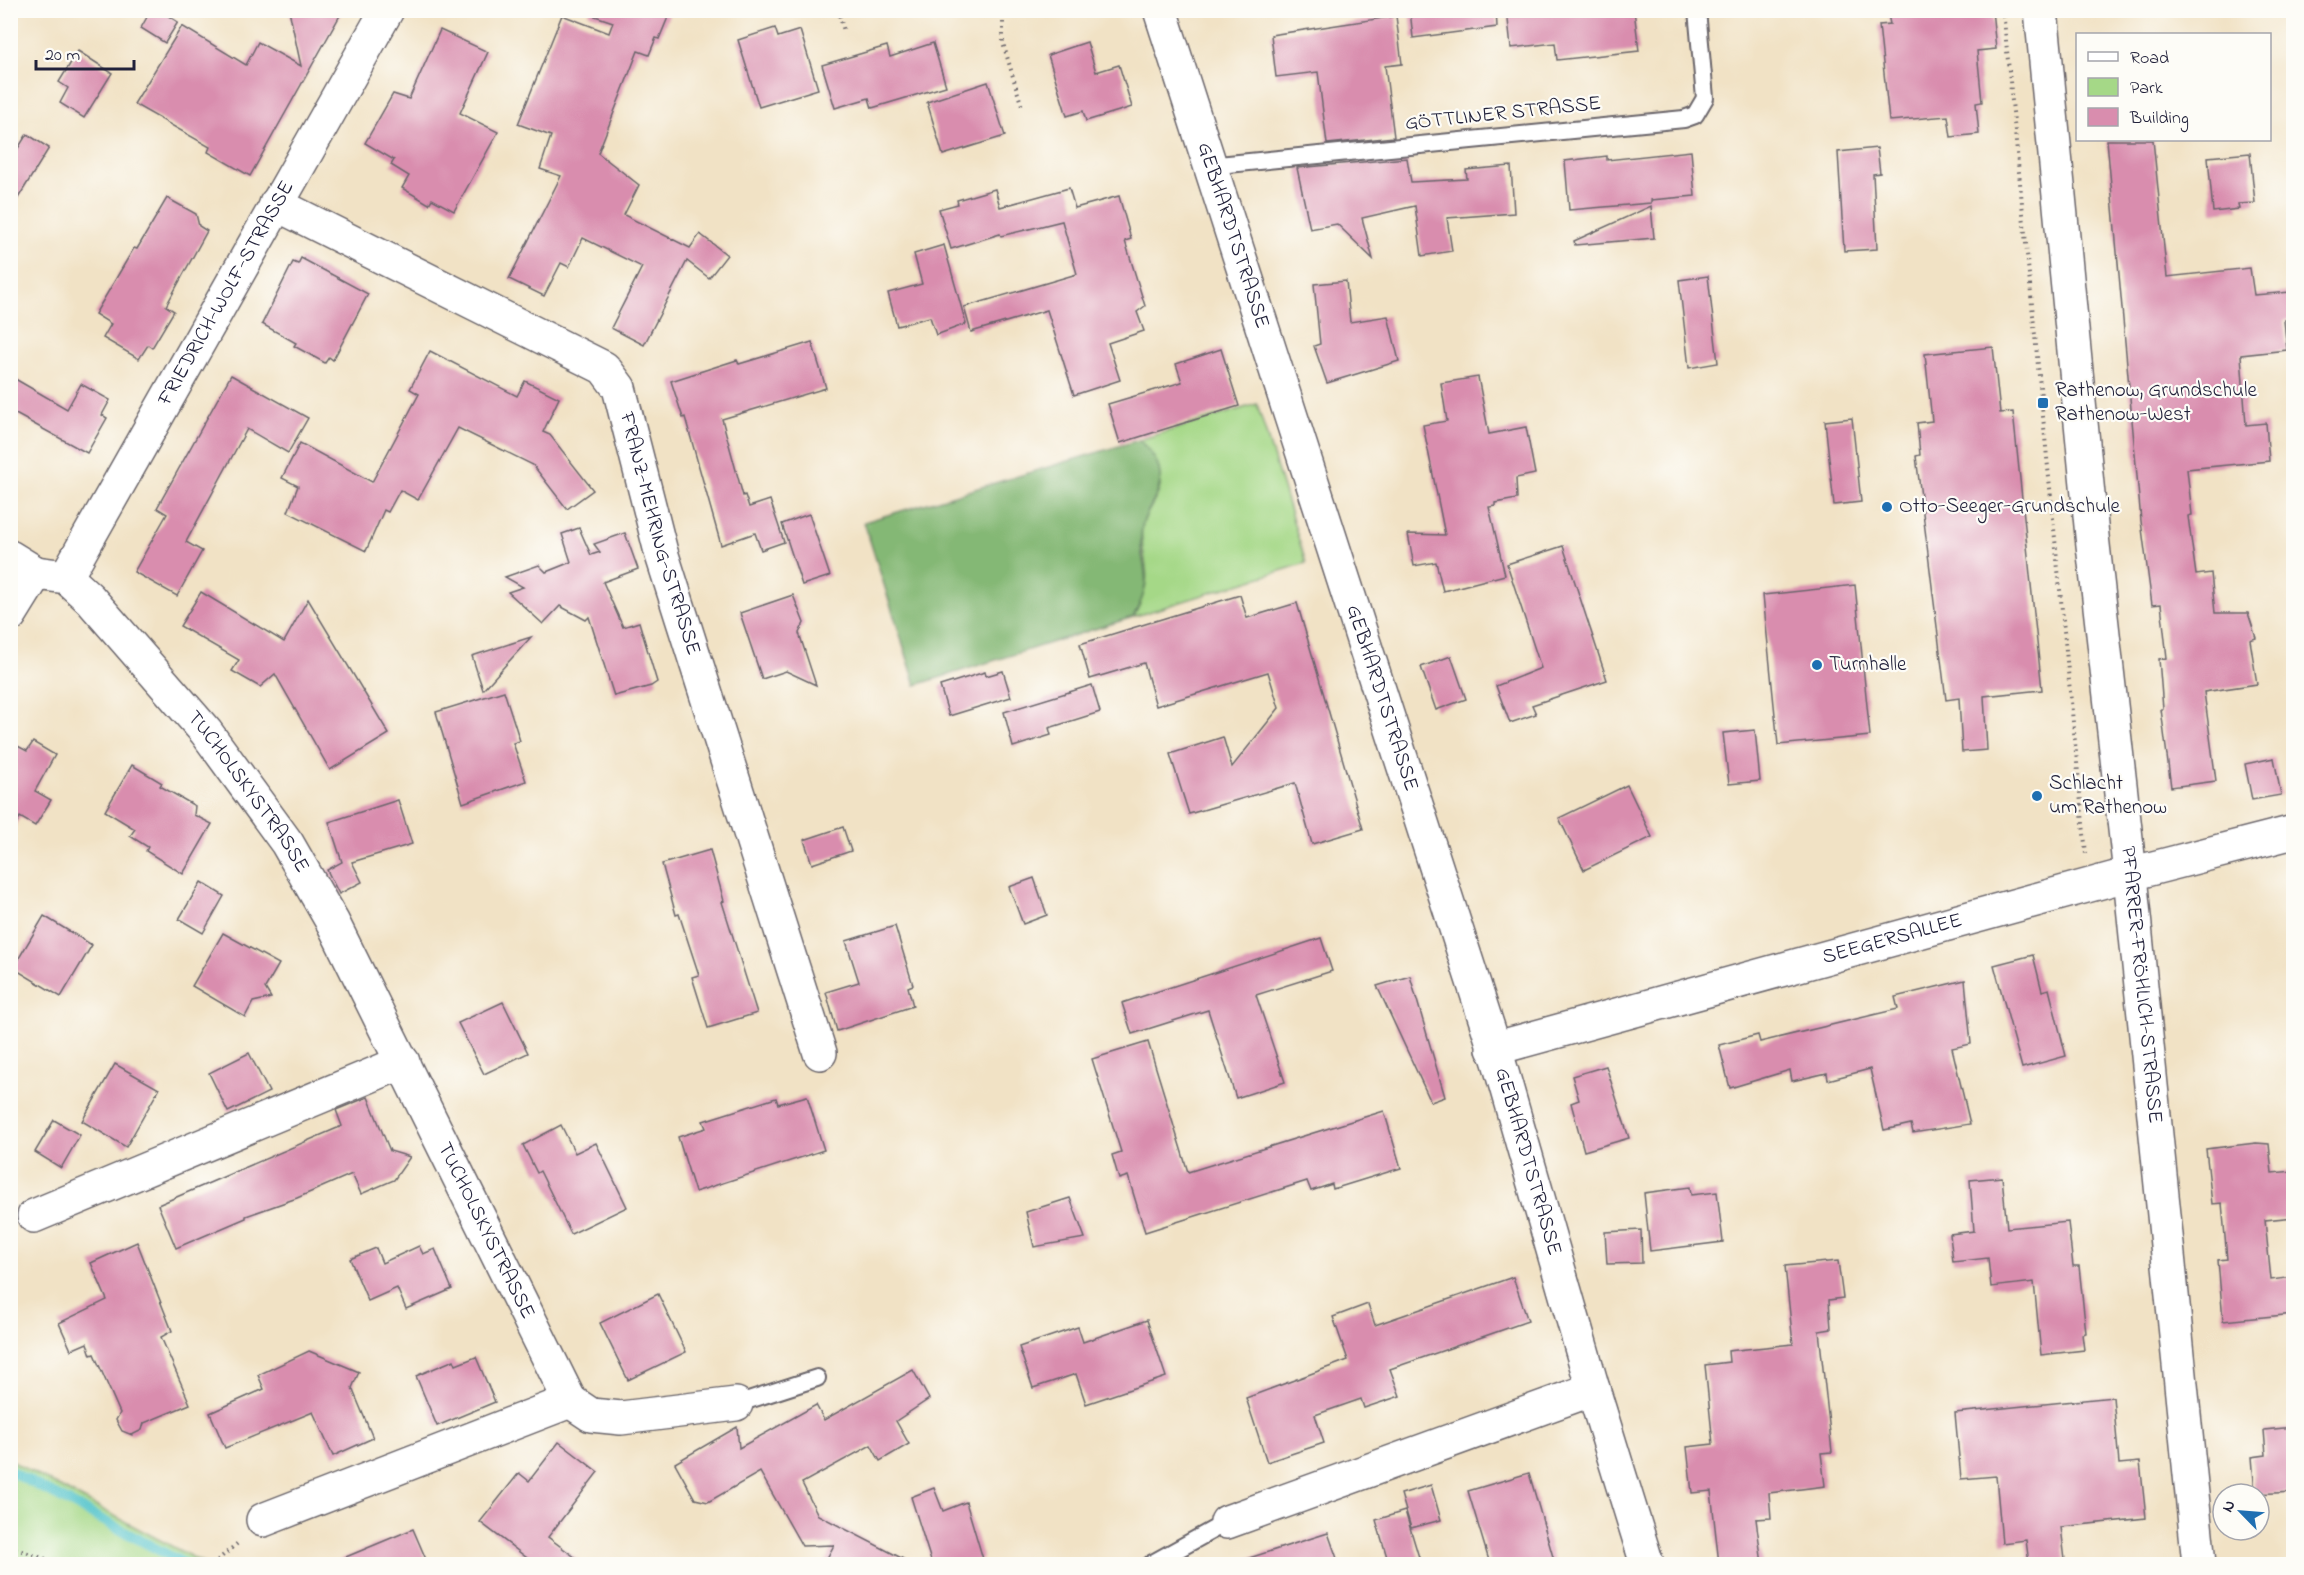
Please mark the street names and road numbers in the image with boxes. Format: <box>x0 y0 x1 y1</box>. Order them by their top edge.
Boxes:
street label: GÖTTLINER STRASSE <box>1404 89 1602 139</box>
street label: GEBHARDTSTRASSE <box>1189 139 1277 333</box>
street label: FRIEDRICH-WOLF-STRASSE <box>150 175 302 412</box>
street label: FRANZ-MEHRING-STRASSE <box>611 408 708 659</box>
street label: GEBHARDTSTRASSE <box>1338 601 1426 795</box>
street label: TUCHOLSKYSTRASSE <box>179 704 316 879</box>
street label: PFARRER-FRÖHLICH-STRASSE <box>2112 845 2170 1125</box>
street label: SEEGERSALLEE <box>1819 906 1966 973</box>
street label: GEBHARDTSTRASSE <box>1486 1064 1569 1259</box>
street label: TUCHOLSKYSTRASSE <box>429 1137 542 1324</box>

